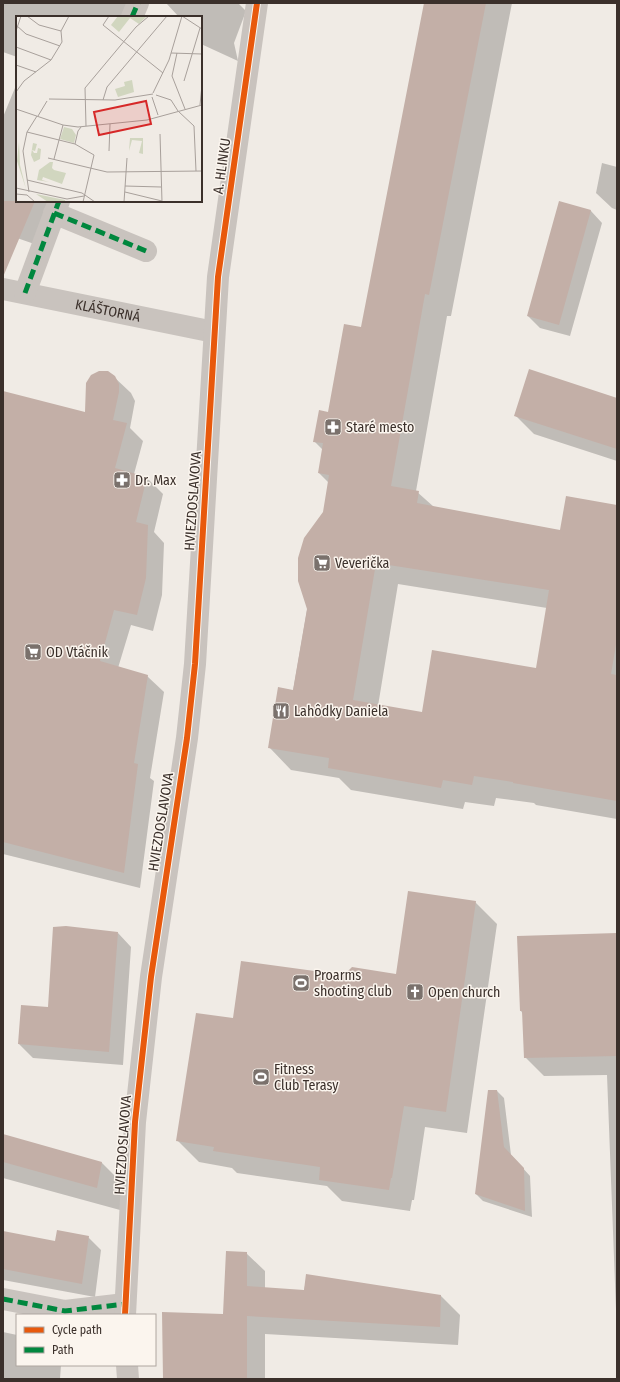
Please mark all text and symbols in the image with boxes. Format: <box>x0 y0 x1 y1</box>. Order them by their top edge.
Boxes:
inset map <box>16 16 202 202</box>
street label: A. HLINKU <box>210 137 234 195</box>
street label: KLÁŠTORNÁ <box>74 295 143 325</box>
pharmacy icon: Staré mesto <box>323 417 343 437</box>
place label: Staré mesto <box>346 419 414 436</box>
street label: HVIEZDOSLAVOVA <box>181 450 205 551</box>
pharmacy icon: Dr. Max <box>112 470 132 490</box>
place label: Dr. Max <box>135 472 177 489</box>
supermarket icon: Veverička <box>312 553 332 573</box>
place label: Veverička <box>335 555 389 572</box>
supermarket icon: OD Vtáčnik <box>23 642 43 662</box>
place label: OD Vtáčnik <box>46 644 108 661</box>
restaurant icon: Lahôdky Daniela <box>271 701 291 721</box>
place label: Lahôdky Daniela <box>294 703 389 720</box>
street label: HVIEZDOSLAVOVA <box>145 771 177 873</box>
place label: Proarms shooting club <box>314 967 392 1000</box>
sports icon: Proarms shooting club <box>291 973 311 993</box>
church icon: Open church <box>405 982 425 1002</box>
place label: Open church <box>428 984 500 1001</box>
place label: Fitness Club Terasy <box>274 1061 339 1094</box>
sports icon: Fitness Club Terasy <box>251 1067 271 1087</box>
street label: HVIEZDOSLAVOVA <box>111 1094 135 1195</box>
legend <box>16 1314 156 1366</box>
text: Cycle path <box>52 1323 102 1337</box>
text: Path <box>52 1343 74 1357</box>

